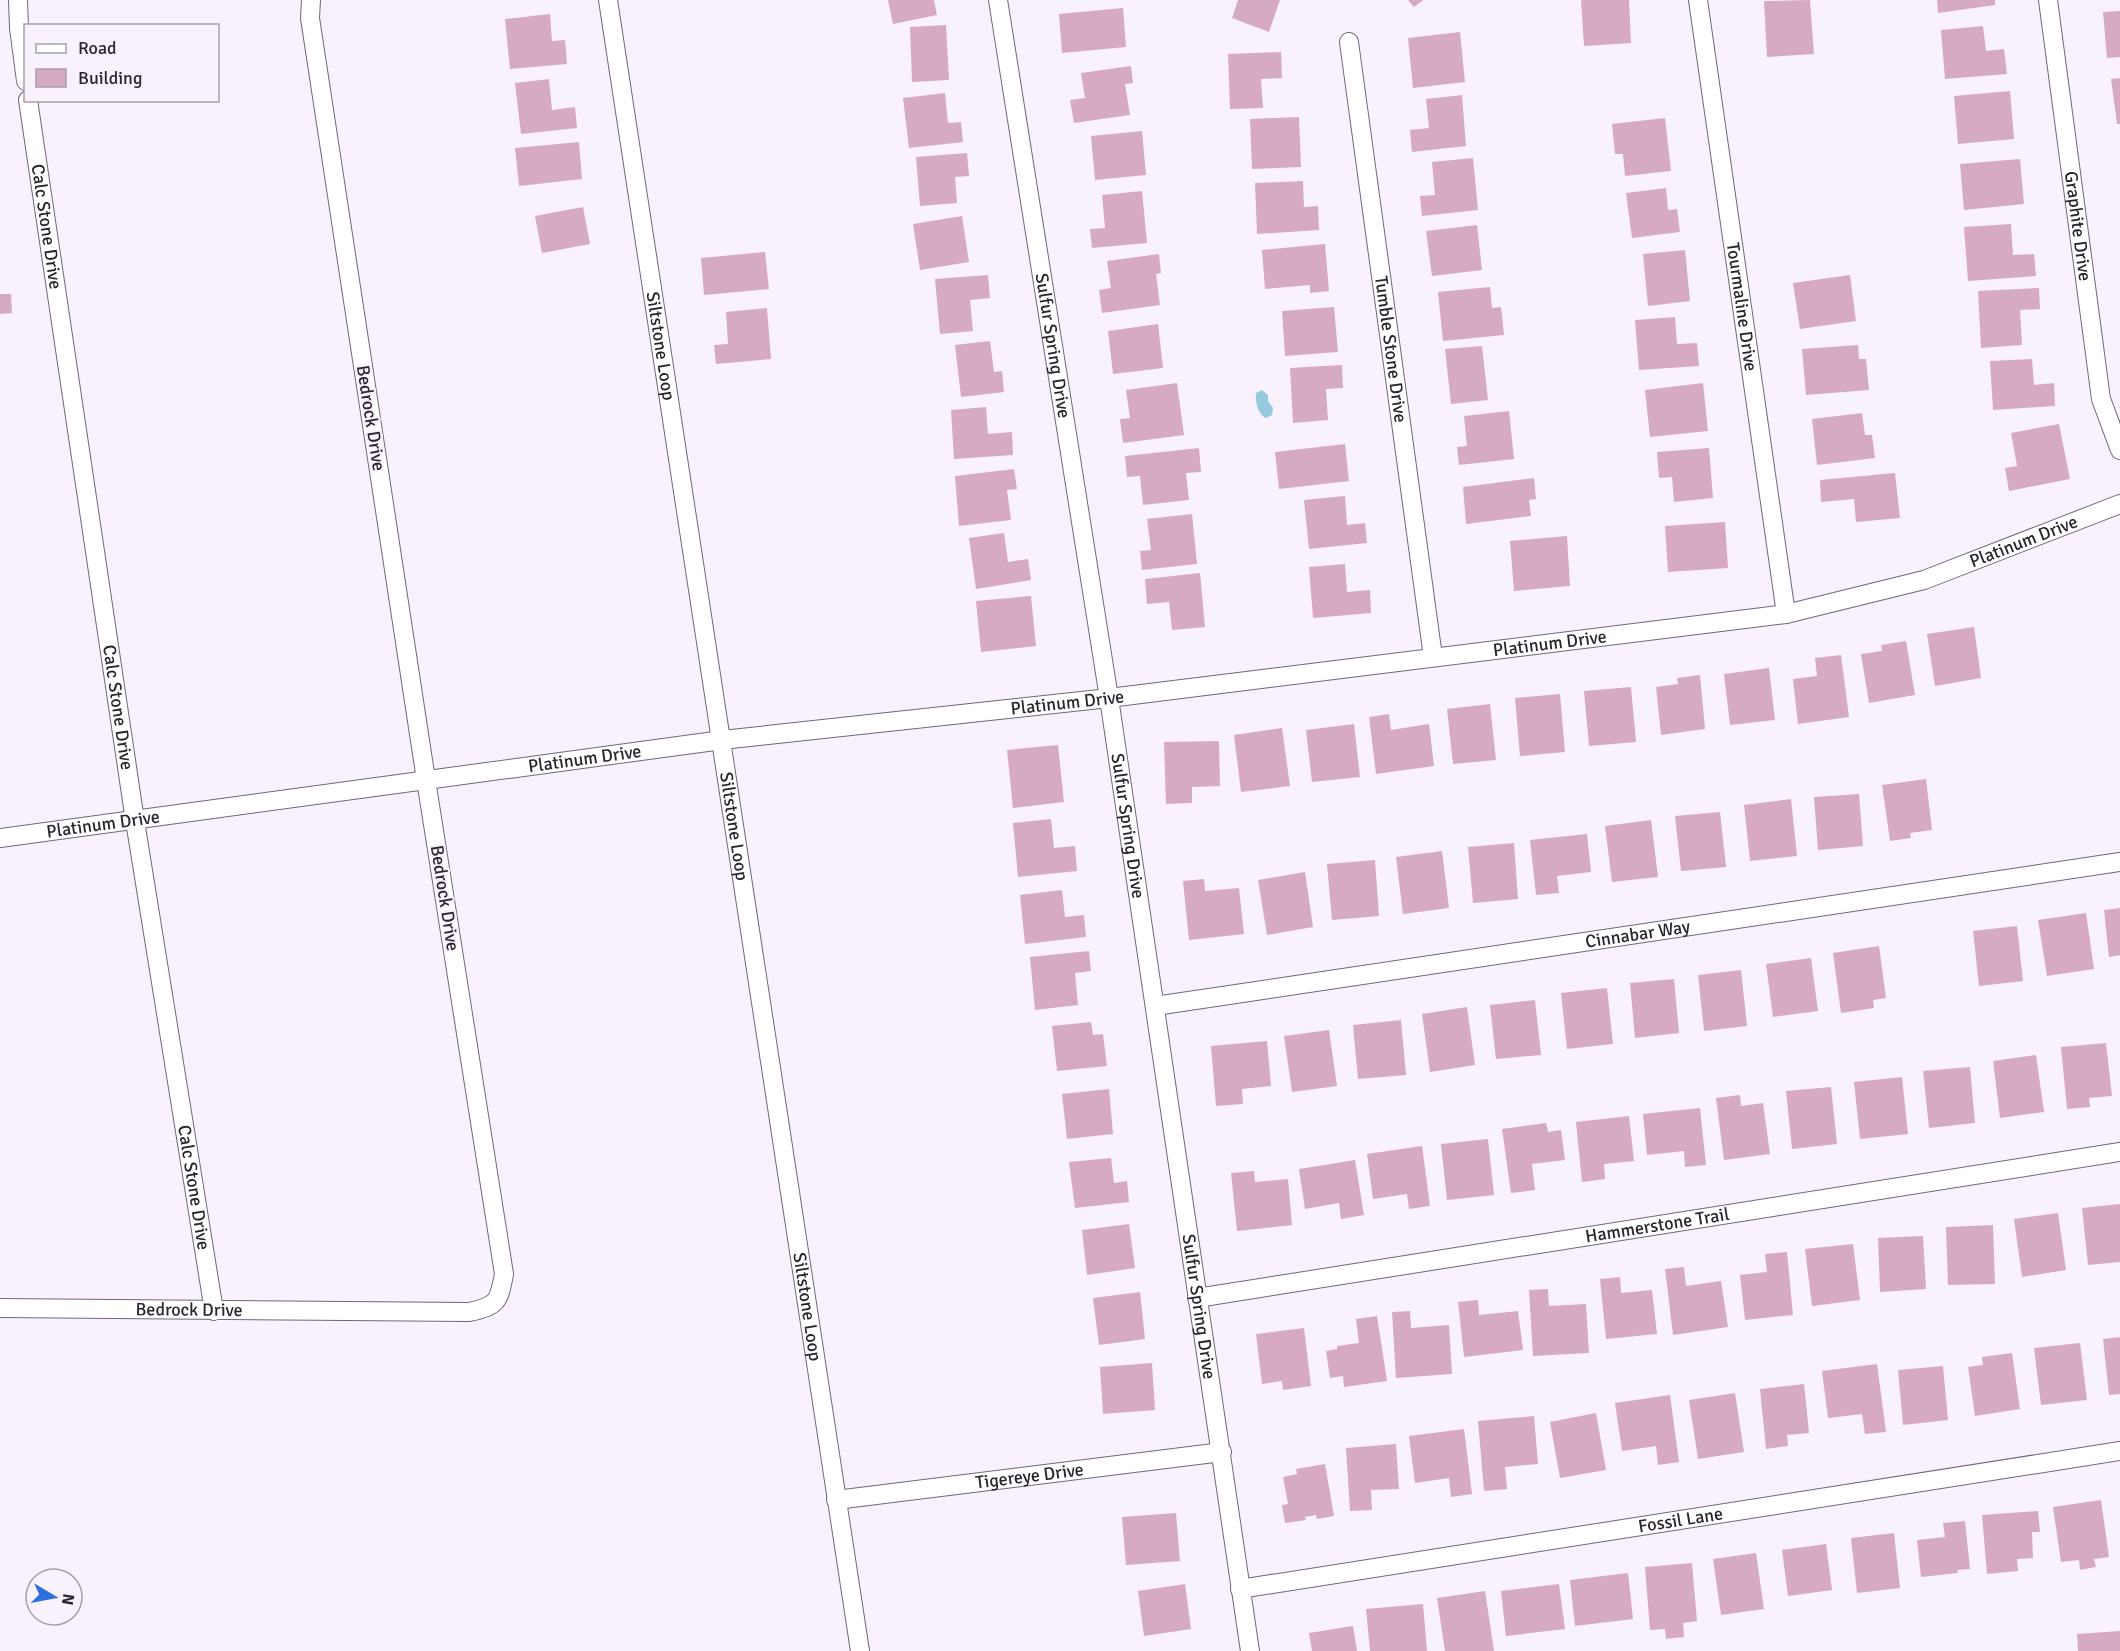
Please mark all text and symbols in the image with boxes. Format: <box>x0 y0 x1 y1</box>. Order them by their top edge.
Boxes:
legend <box>24 24 219 102</box>
text: Road <box>78 37 117 59</box>
text: Building <box>78 67 142 89</box>
street label: Calc Stone Drive <box>27 163 67 291</box>
street label: Graphite Drive <box>2060 170 2096 282</box>
street label: Tourmaline Drive <box>1722 241 1762 373</box>
street label: Sulfur Spring Drive <box>1031 272 1075 420</box>
street label: Tumble Stone Drive <box>1370 274 1412 424</box>
street label: Siltstone Loop <box>642 290 680 402</box>
street label: Bedrock Drive <box>352 364 390 472</box>
street label: Platinum Drive <box>1966 511 2081 572</box>
street label: Platinum Drive <box>1492 625 1608 661</box>
street label: Calc Stone Drive <box>98 643 138 771</box>
street label: Platinum Drive <box>1009 685 1125 720</box>
street label: Platinum Drive <box>527 740 643 777</box>
street label: Sulfur Spring Drive <box>1106 752 1150 900</box>
street label: Siltstone Loop <box>715 771 753 882</box>
street label: Platinum Drive <box>45 805 161 843</box>
street label: Bedrock Drive <box>426 844 464 952</box>
street label: Cinnabar Way <box>1584 915 1692 953</box>
street label: Calc Stone Drive <box>173 1123 215 1251</box>
street label: Hammerstone Trail <box>1584 1203 1731 1247</box>
street label: Sulfur Spring Drive <box>1177 1233 1221 1381</box>
street label: Siltstone Loop <box>788 1251 827 1363</box>
street label: Bedrock Drive <box>135 1298 243 1321</box>
street label: Tigereye Drive <box>974 1458 1085 1494</box>
street label: Fossil Lane <box>1637 1502 1725 1537</box>
north arrow <box>24 1567 84 1627</box>
text: N <box>57 1592 79 1607</box>

